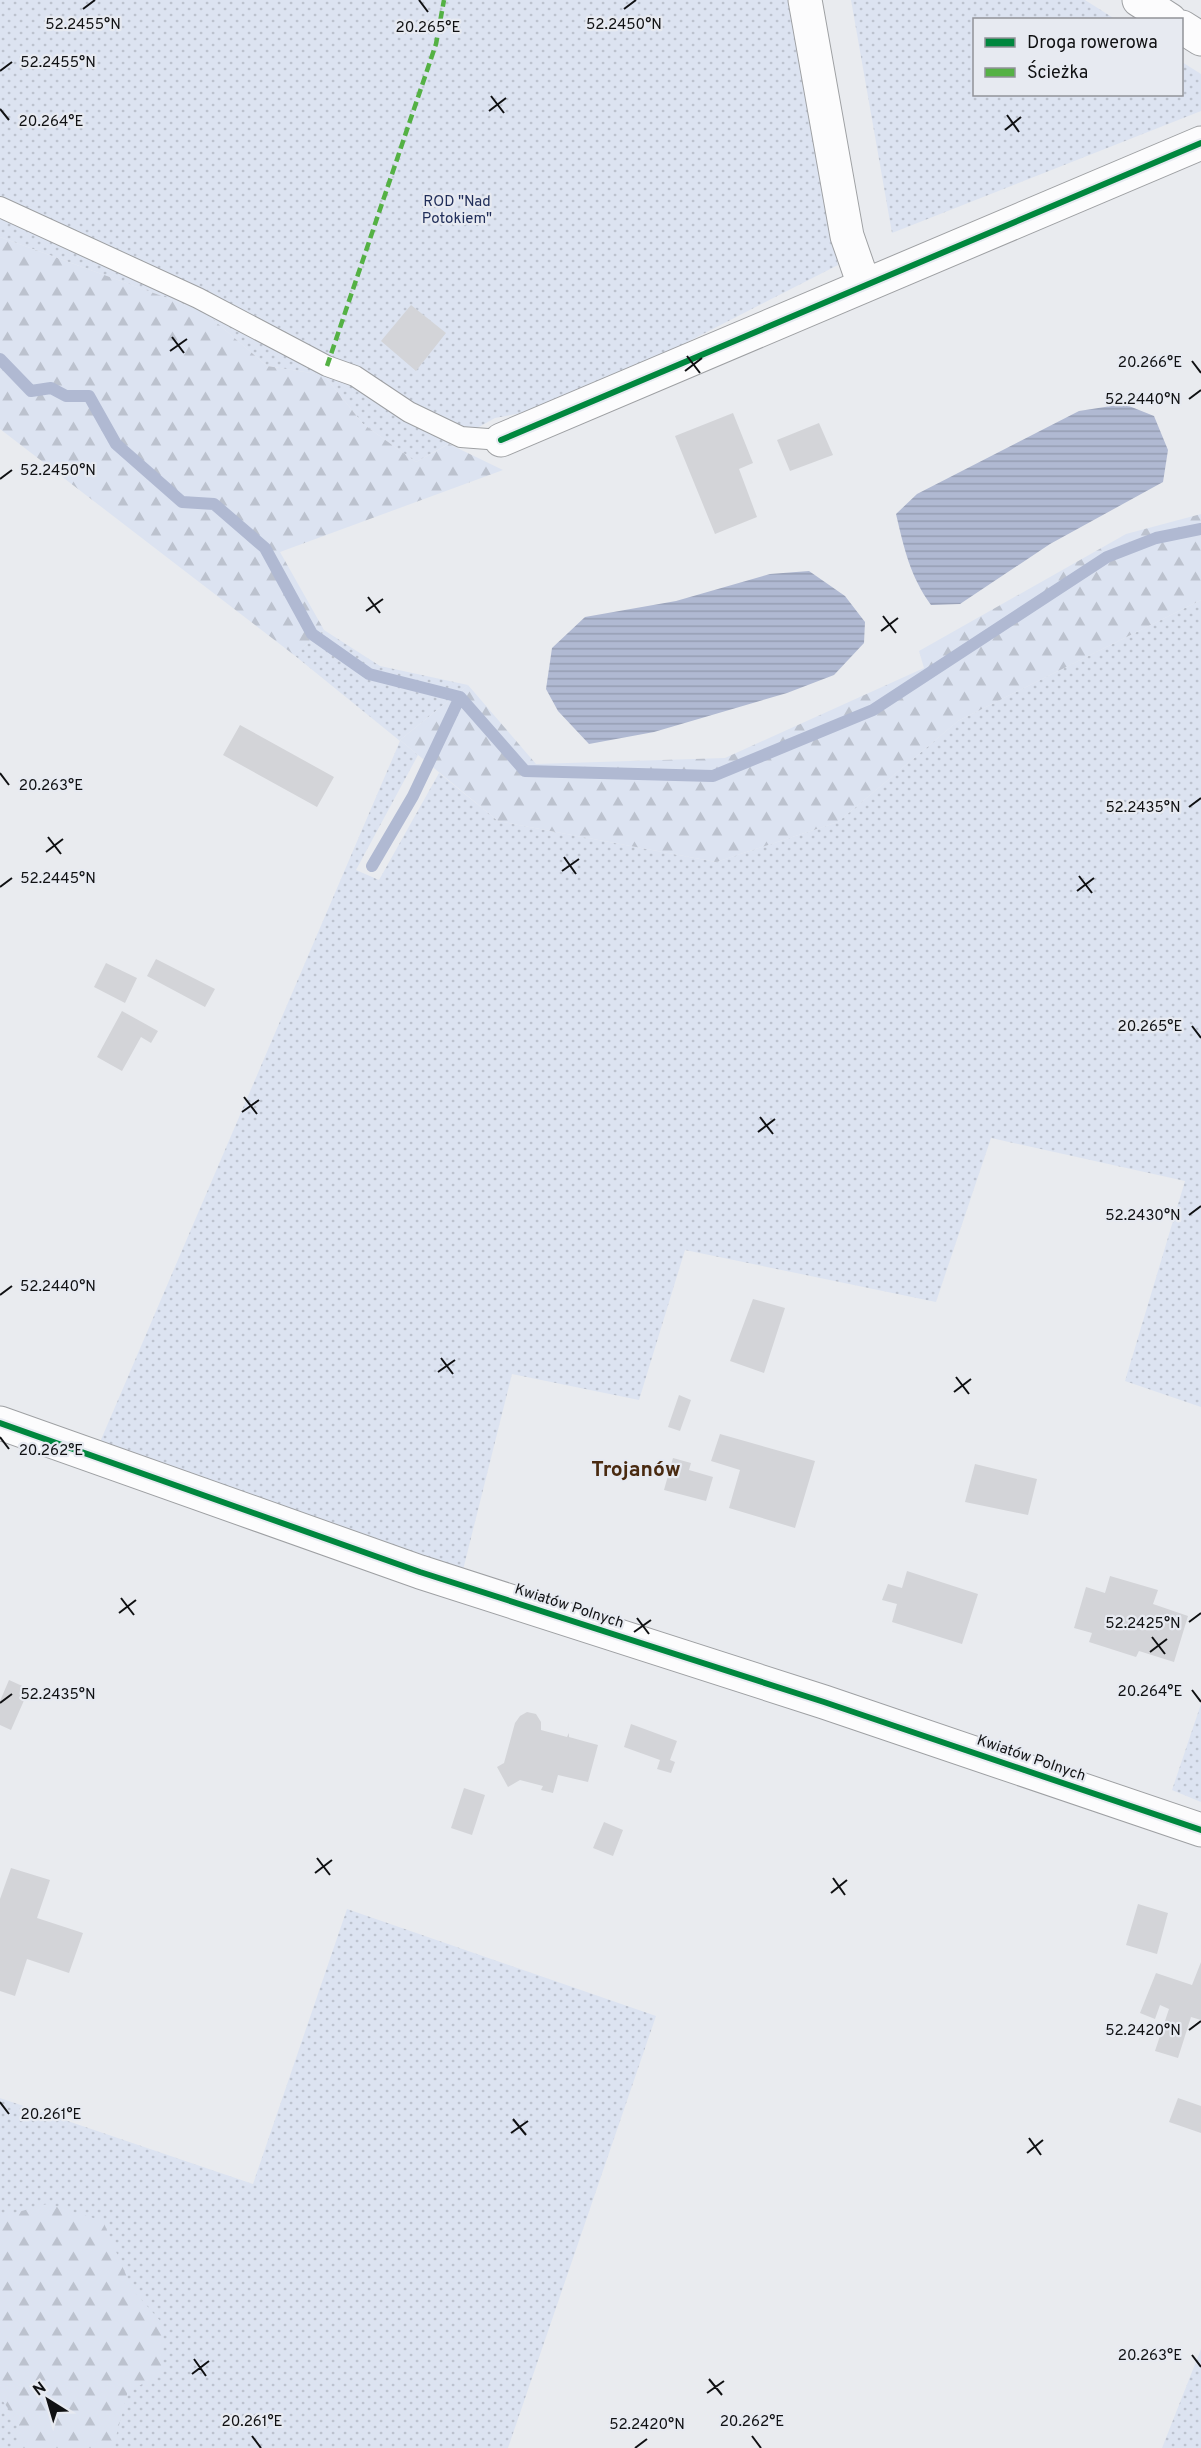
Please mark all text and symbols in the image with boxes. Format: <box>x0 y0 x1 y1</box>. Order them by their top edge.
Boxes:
text: 52.2455°N <box>45 16 121 35</box>
text: 52.2450°N <box>586 16 662 35</box>
legend <box>973 18 1183 96</box>
text: 20.265°E <box>396 19 460 38</box>
text: Droga rowerowa <box>1027 32 1158 55</box>
text: 52.2455°N <box>20 54 96 73</box>
text: Ścieżka <box>1027 60 1088 85</box>
text: 20.264°E <box>19 113 83 132</box>
park label: ROD "Nad Potokiem" <box>422 193 492 229</box>
text: 20.266°E <box>1118 354 1182 373</box>
text: 52.2440°N <box>1105 391 1181 410</box>
text: 52.2450°N <box>20 462 96 481</box>
text: 20.263°E <box>19 777 83 796</box>
text: 52.2435°N <box>1105 799 1181 818</box>
text: 52.2445°N <box>20 870 96 889</box>
text: 20.265°E <box>1118 1018 1182 1037</box>
text: 52.2430°N <box>1105 1207 1181 1226</box>
text: 52.2440°N <box>20 1278 96 1297</box>
text: 20.262°E <box>19 1442 83 1461</box>
district label: Trojanów <box>591 1457 681 1484</box>
street label: Kwiatów Polnych <box>512 1580 626 1634</box>
text: 52.2425°N <box>1105 1615 1181 1634</box>
text: 20.264°E <box>1118 1683 1182 1702</box>
text: 52.2435°N <box>20 1686 96 1705</box>
street label: Kwiatów Polnych <box>974 1732 1088 1786</box>
text: 52.2420°N <box>1105 2022 1181 2041</box>
text: 20.261°E <box>20 2106 82 2125</box>
text: 20.263°E <box>1118 2347 1182 2366</box>
north arrow <box>18 2370 78 2430</box>
text: N <box>30 2378 51 2401</box>
text: 20.261°E <box>221 2413 283 2432</box>
text: 20.262°E <box>720 2413 784 2432</box>
text: 52.2420°N <box>609 2416 685 2435</box>

